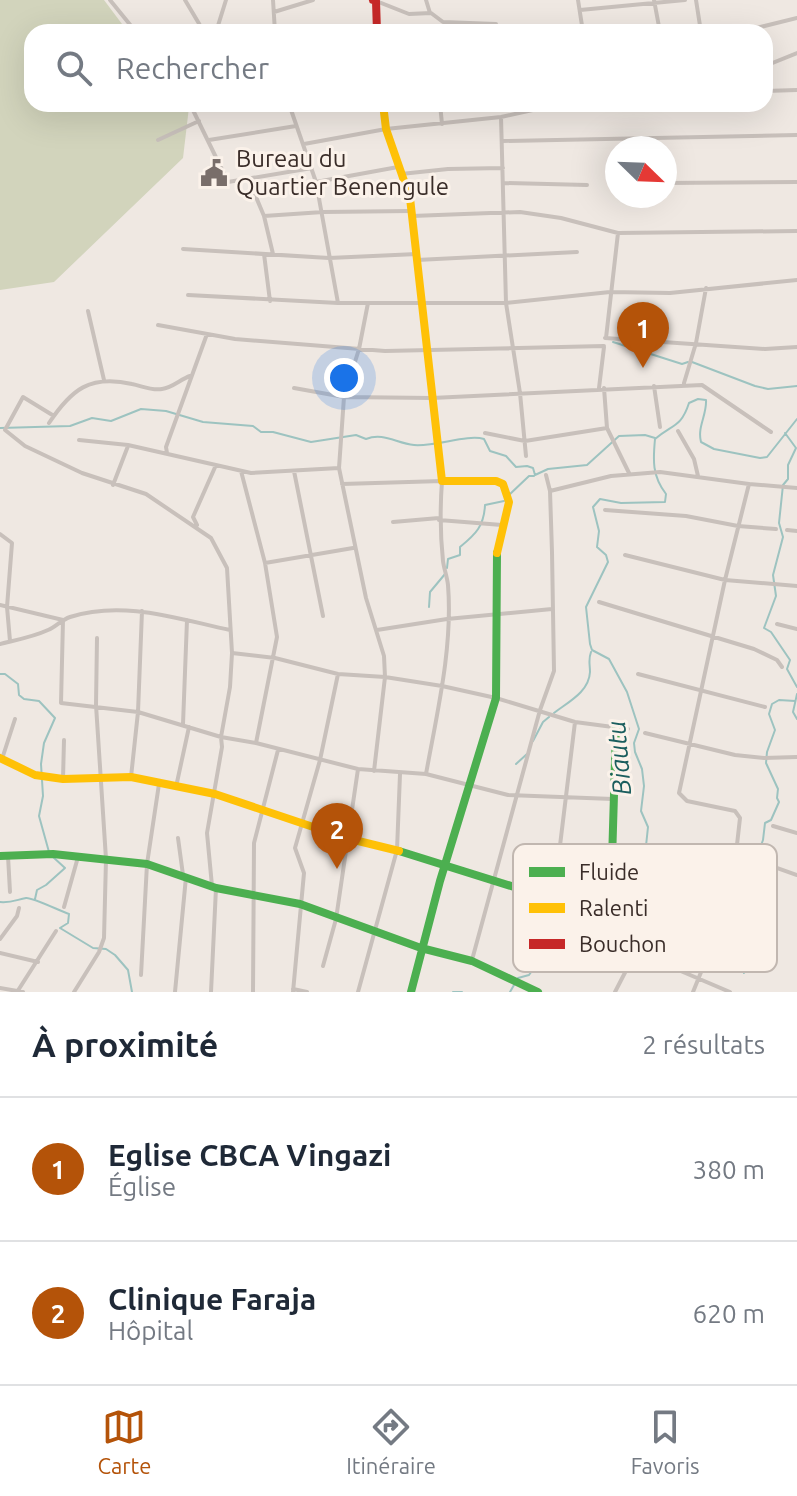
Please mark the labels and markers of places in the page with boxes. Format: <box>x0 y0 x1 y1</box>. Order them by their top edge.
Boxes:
place label: Bureau du Quartier Benengule <box>236 145 449 200</box>
public building icon: Bureau du Quartier Benengule <box>199 158 229 188</box>
pin: 1 <box>617 302 669 368</box>
pin: 2 <box>311 803 363 869</box>

